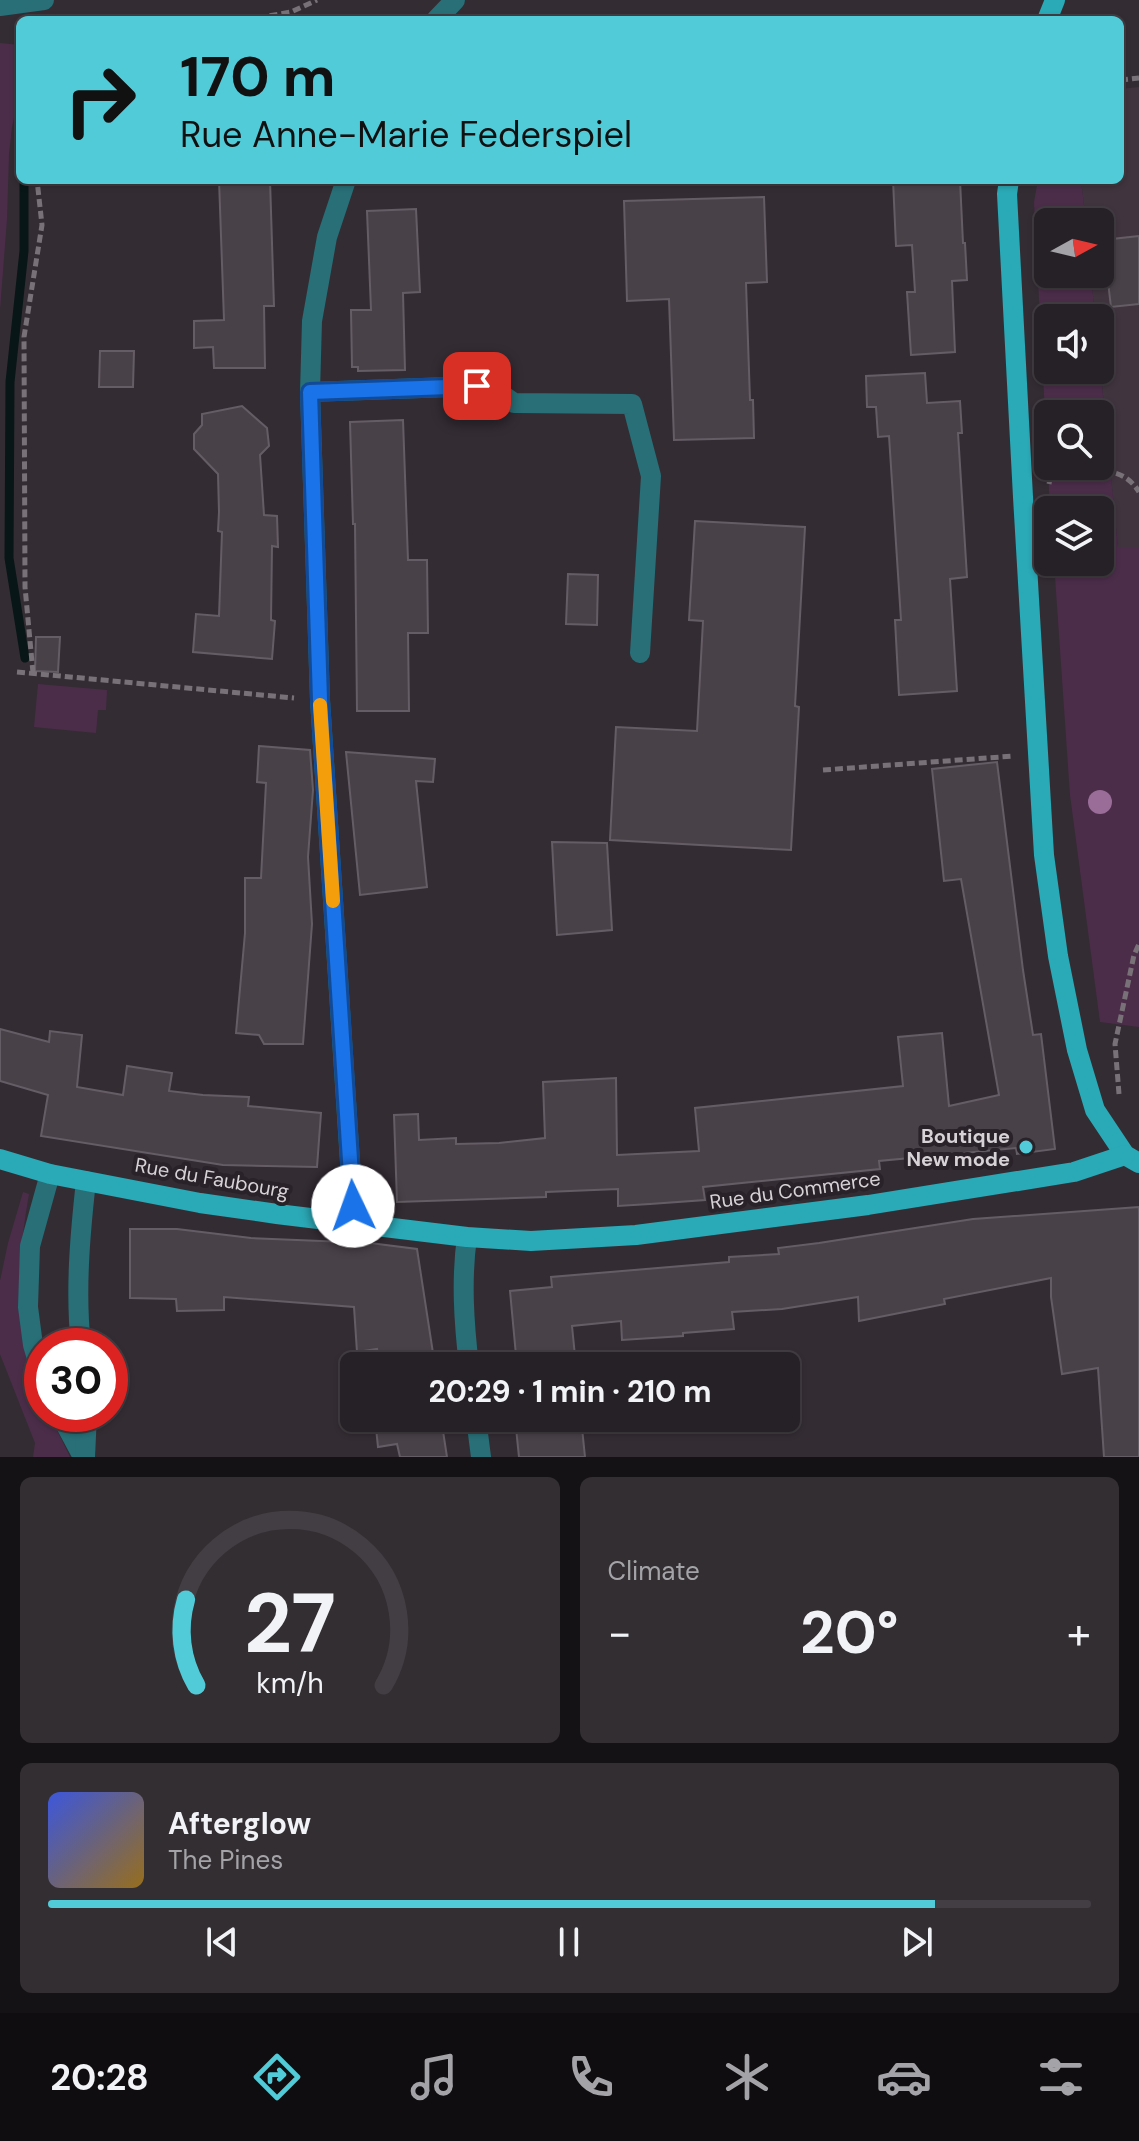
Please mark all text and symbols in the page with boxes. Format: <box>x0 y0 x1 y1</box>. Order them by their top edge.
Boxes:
text: 170 m <box>180 40 335 113</box>
icon: right <box>48 48 152 152</box>
text: Rue Anne-Marie Federspiel <box>180 111 632 158</box>
north arrow <box>1034 208 1114 288</box>
map controls <box>1034 208 1114 576</box>
button: sound <box>1034 304 1114 384</box>
pin <box>443 352 511 420</box>
icon: arrive <box>455 364 499 408</box>
button: search <box>1034 400 1114 480</box>
button: layers <box>1034 496 1114 576</box>
place label: Boutique New mode <box>907 1123 1010 1172</box>
marker: Boutique New mode <box>1017 1138 1035 1156</box>
street label: Rue du Faubourg <box>133 1152 291 1204</box>
position arrow <box>311 1164 395 1248</box>
street label: Rue du Commerce <box>708 1165 882 1215</box>
speed limit sign: 30 <box>24 1328 128 1432</box>
text: 20:29 · 1 min · 210 m <box>428 1372 712 1411</box>
text: Climate <box>608 1554 700 1588</box>
text: 27 <box>244 1569 336 1678</box>
text: 20° <box>800 1593 898 1672</box>
text: − <box>608 1604 632 1662</box>
text: + <box>1067 1604 1091 1662</box>
text: km/h <box>256 1665 324 1702</box>
text: Afterglow <box>168 1804 311 1843</box>
text: The Pines <box>168 1843 283 1877</box>
icon: previous <box>200 1920 244 1964</box>
icon: pause <box>547 1920 591 1964</box>
icon: next <box>895 1920 939 1964</box>
icon: directions <box>249 2049 305 2105</box>
icon: music <box>406 2049 462 2105</box>
icon: phone <box>563 2049 619 2105</box>
icon: climate <box>719 2049 775 2105</box>
icon: car <box>876 2049 932 2105</box>
icon: filters <box>1033 2049 1089 2105</box>
text: 20:28 <box>50 2054 149 2101</box>

